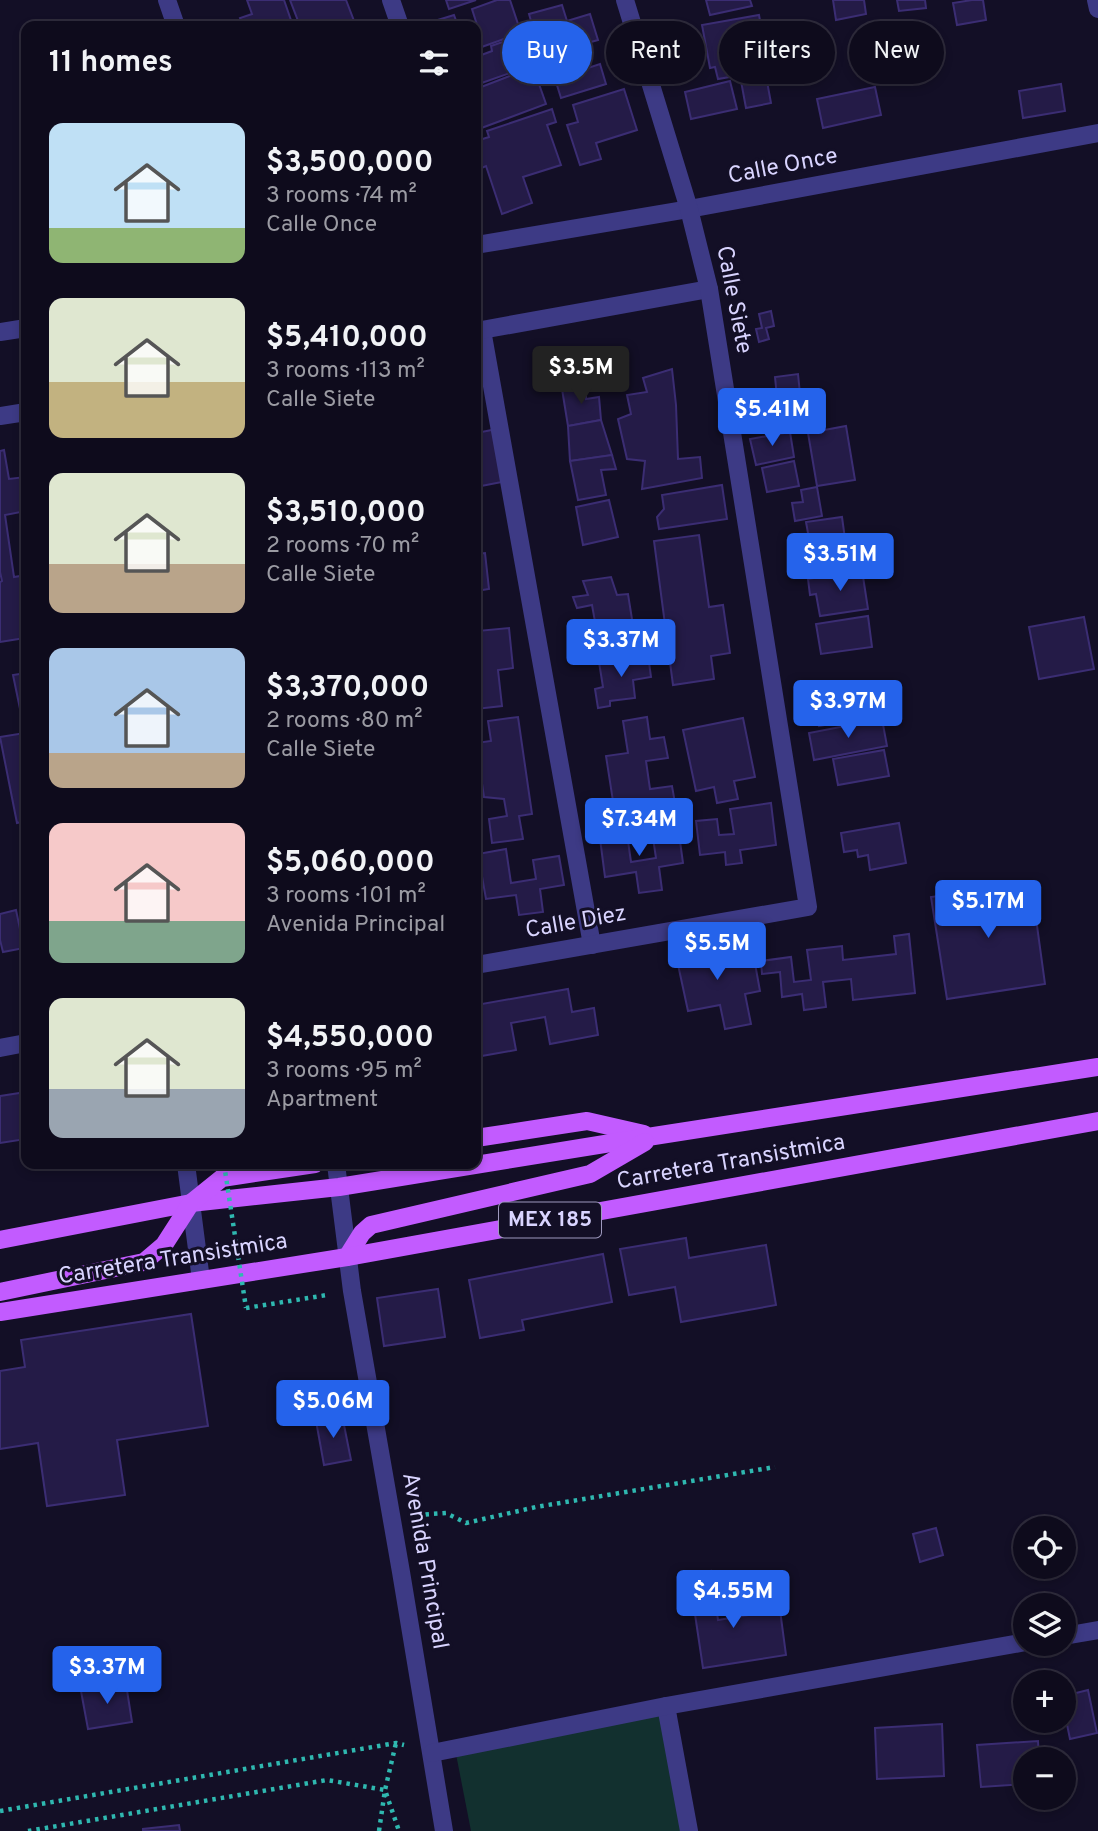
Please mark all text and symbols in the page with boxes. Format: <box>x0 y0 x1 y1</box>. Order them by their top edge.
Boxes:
chip: Buy <box>502 21 592 84</box>
chip: Rent <box>606 21 705 84</box>
chip: Filters <box>719 21 835 84</box>
chip: New <box>849 21 944 84</box>
icon: filters <box>415 44 453 82</box>
text: 11 homes <box>49 45 173 82</box>
street label: Calle Once <box>726 142 840 192</box>
text: $3,500,000 <box>266 145 434 182</box>
icon: home <box>105 151 189 235</box>
text: 3 rooms · 74 m² <box>266 182 417 211</box>
text: Calle Once <box>266 211 377 240</box>
street label: Calle Siete <box>708 244 758 356</box>
text: $5,410,000 <box>266 320 428 357</box>
icon: home <box>105 326 189 410</box>
pin: $3.5M <box>532 346 630 406</box>
text: $3.5M <box>548 354 614 383</box>
text: 3 rooms · 113 m² <box>266 357 425 386</box>
text: Calle Siete <box>266 386 375 415</box>
pin: $5.41M <box>715 388 829 448</box>
text: $5.41M <box>734 396 810 425</box>
text: $3,510,000 <box>266 495 426 532</box>
icon: home <box>105 501 189 585</box>
text: 2 rooms · 70 m² <box>266 532 419 561</box>
pin: $3.51M <box>783 534 897 593</box>
text: $3.51M <box>803 541 877 570</box>
text: Calle Siete <box>266 561 375 590</box>
pin: $3.37M <box>564 620 678 679</box>
text: $3.37M <box>582 627 660 656</box>
text: $3,370,000 <box>266 670 429 707</box>
icon: home <box>105 676 189 760</box>
pin: $3.97M <box>791 680 905 740</box>
text: $3.97M <box>809 688 887 717</box>
text: 2 rooms · 80 m² <box>266 707 423 736</box>
text: Calle Siete <box>266 736 375 765</box>
pin: $7.34M <box>582 798 696 858</box>
text: $7.34M <box>601 806 677 835</box>
text: $5,060,000 <box>266 845 435 882</box>
icon: home <box>105 851 189 935</box>
pin: $5.17M <box>931 880 1045 940</box>
text: 3 rooms · 101 m² <box>266 882 426 911</box>
text: $5.17M <box>951 888 1025 917</box>
street label: Calle Diez <box>523 900 629 946</box>
text: Avenida Principal <box>266 911 445 940</box>
pin: $5.5M <box>668 922 766 982</box>
text: $5.5M <box>684 930 750 959</box>
text: $4,550,000 <box>266 1020 434 1057</box>
icon: home <box>105 1026 189 1110</box>
text: 3 rooms · 95 m² <box>266 1057 422 1086</box>
text: Apartment <box>266 1086 378 1115</box>
street label: Carretera Transistmica <box>614 1129 848 1197</box>
road number: MEX 185 <box>499 1202 601 1238</box>
street label: Carretera Transistmica <box>56 1228 290 1292</box>
pin: $5.06M <box>276 1380 390 1440</box>
text: $5.06M <box>292 1388 374 1417</box>
street label: Avenida Principal <box>394 1470 454 1652</box>
map controls <box>1013 1516 1076 1810</box>
button: locate <box>1013 1516 1076 1579</box>
pin: $4.55M <box>676 1570 790 1630</box>
text: $4.55M <box>693 1578 773 1607</box>
button: layers <box>1013 1593 1076 1656</box>
pin: $3.37M <box>50 1646 164 1706</box>
text: $3.37M <box>68 1654 146 1683</box>
button: + <box>1013 1670 1076 1733</box>
button: − <box>1013 1747 1076 1810</box>

